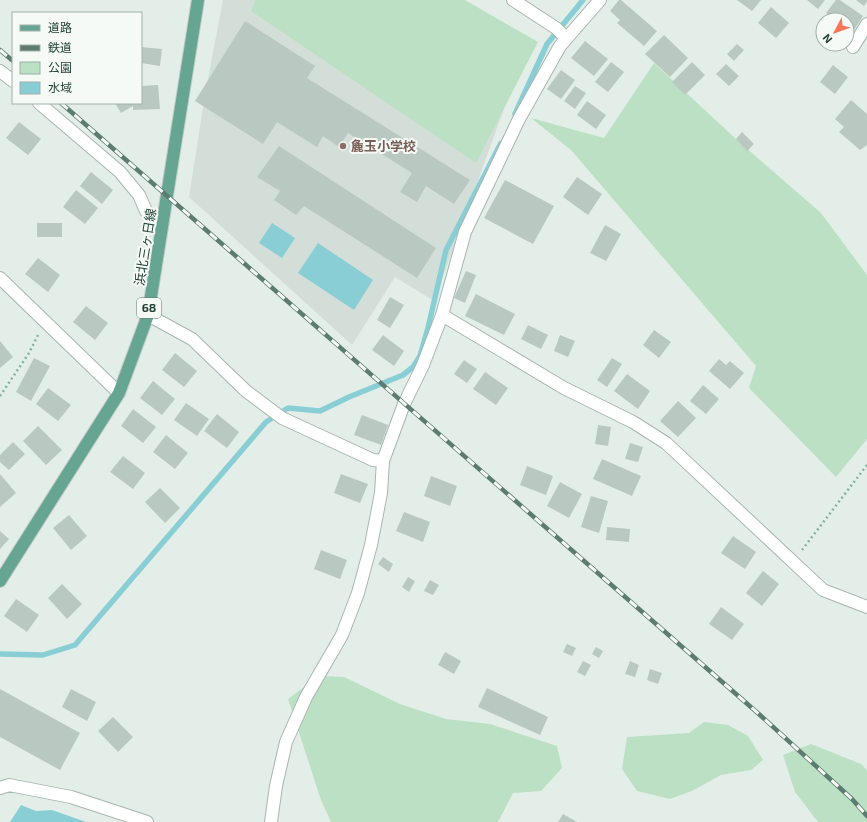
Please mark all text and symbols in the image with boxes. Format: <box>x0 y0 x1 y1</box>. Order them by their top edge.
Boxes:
legend <box>12 12 142 104</box>
north arrow <box>815 12 855 52</box>
text: 道路 <box>48 20 72 34</box>
text: N <box>820 32 835 46</box>
text: 鉄道 <box>48 40 72 54</box>
text: 公園 <box>48 60 72 74</box>
text: 水域 <box>48 80 72 94</box>
place label: 麁玉小学校 <box>351 138 416 154</box>
marker: 麁玉小学校 <box>338 141 348 151</box>
street label: 浜北三ヶ日線 <box>131 207 159 287</box>
road number: 68 <box>137 298 161 318</box>

